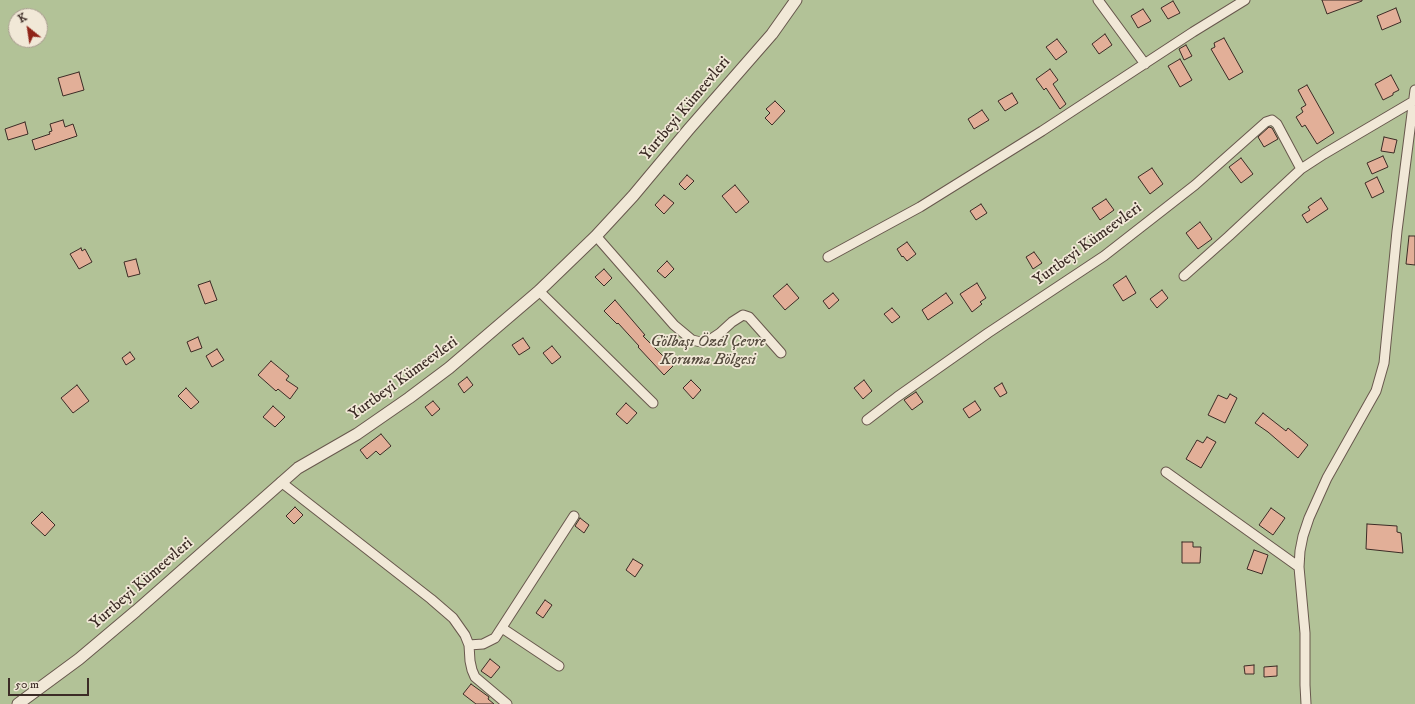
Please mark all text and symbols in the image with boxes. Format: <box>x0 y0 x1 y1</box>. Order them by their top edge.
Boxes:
north arrow <box>8 8 48 48</box>
text: K <box>16 10 29 26</box>
street label: Yurtbeyi Kümeevleri <box>637 53 735 165</box>
street label: Yurtbeyi Kümeevleri <box>1030 199 1146 291</box>
street label: Yurtbeyi Kümeevleri <box>346 333 462 425</box>
park label: Gölbaşı Özel Çevre Koruma Bölgesi <box>651 333 765 371</box>
street label: Yurtbeyi Kümeevleri <box>87 534 197 634</box>
scale bar <box>10 670 91 696</box>
text: 50 m <box>15 677 39 692</box>

